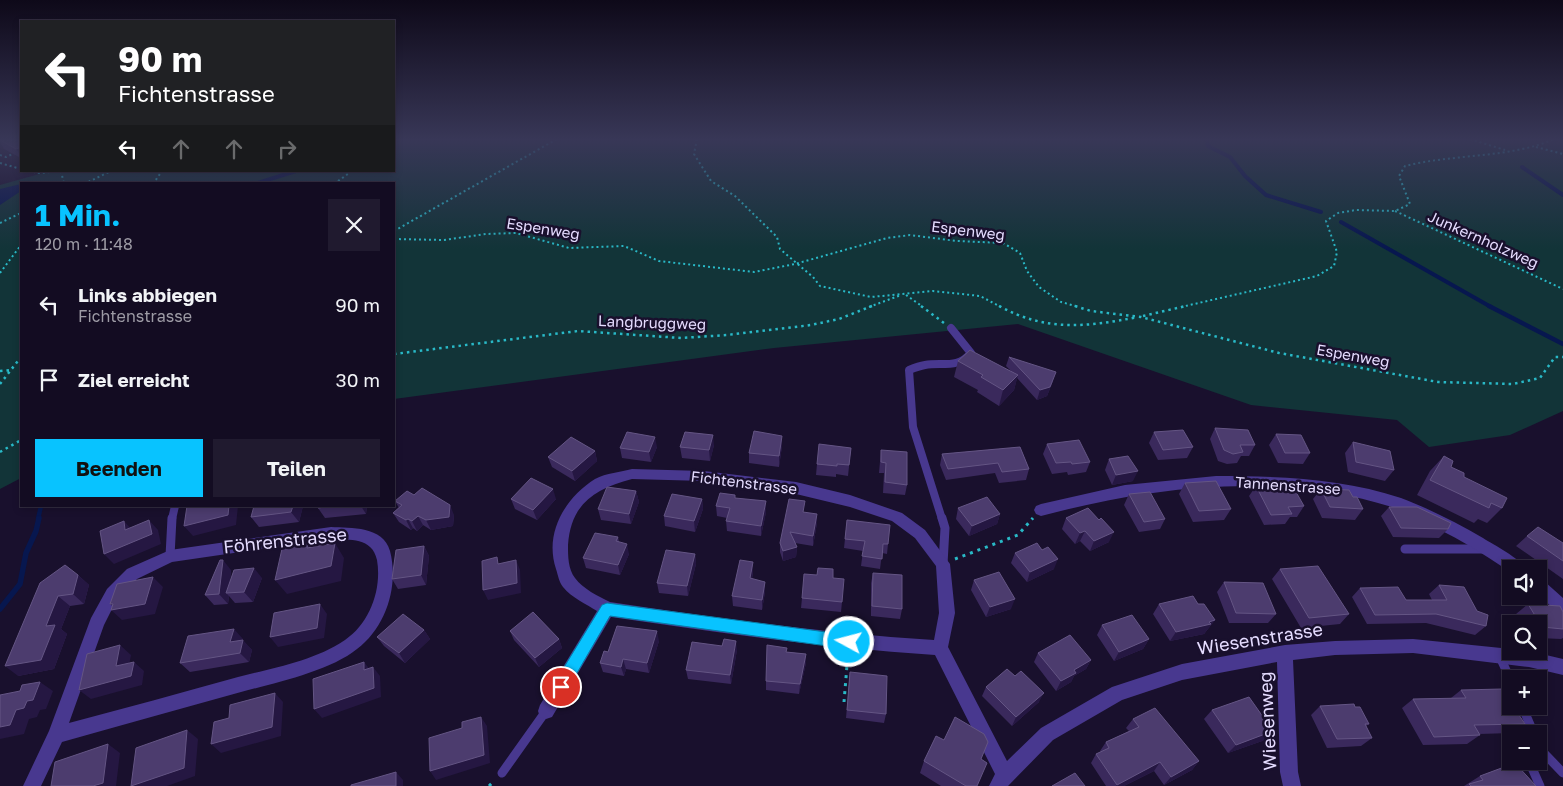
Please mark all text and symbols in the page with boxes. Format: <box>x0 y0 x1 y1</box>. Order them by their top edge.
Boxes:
text: 90 m <box>118 38 202 80</box>
icon: left <box>35 40 100 105</box>
text: Fichtenstrasse <box>118 80 275 107</box>
icon: left <box>114 135 142 163</box>
icon: ahead <box>167 135 195 163</box>
icon: ahead <box>220 135 248 163</box>
icon: right <box>273 135 301 163</box>
text: 1 Min. <box>35 197 121 233</box>
button: close <box>328 199 380 251</box>
street label: Junkernholzweg <box>1425 207 1542 272</box>
street label: Espenweg <box>505 213 581 243</box>
street label: Espenweg <box>930 217 1006 243</box>
text: 120 m · 11:48 <box>35 234 133 254</box>
text: Links abbiegen <box>78 283 217 306</box>
icon: left <box>35 291 63 319</box>
text: 90 m <box>335 293 380 316</box>
text: Fichtenstrasse <box>78 306 192 326</box>
street label: Langbruggweg <box>598 311 706 333</box>
street label: Espenweg <box>1315 340 1391 370</box>
icon: arrive <box>35 366 63 394</box>
text: Ziel erreicht <box>78 368 190 391</box>
text: 30 m <box>336 368 380 391</box>
button: Beenden <box>35 439 203 497</box>
button: Teilen <box>213 439 380 497</box>
street label: Fichtenstrasse <box>690 467 799 497</box>
street label: Tannenstrasse <box>1235 472 1342 498</box>
street label: Föhrenstrasse <box>222 523 348 557</box>
map controls <box>1502 560 1547 770</box>
button: sound <box>1502 560 1547 605</box>
position arrow <box>822 615 874 667</box>
button: search <box>1502 615 1547 660</box>
street label: Wiesenstrasse <box>1195 617 1324 659</box>
pin <box>540 666 582 708</box>
button: + <box>1502 670 1547 715</box>
street label: Wiesenweg <box>1253 671 1281 771</box>
icon: arrive <box>547 673 575 701</box>
button: − <box>1502 725 1547 770</box>

